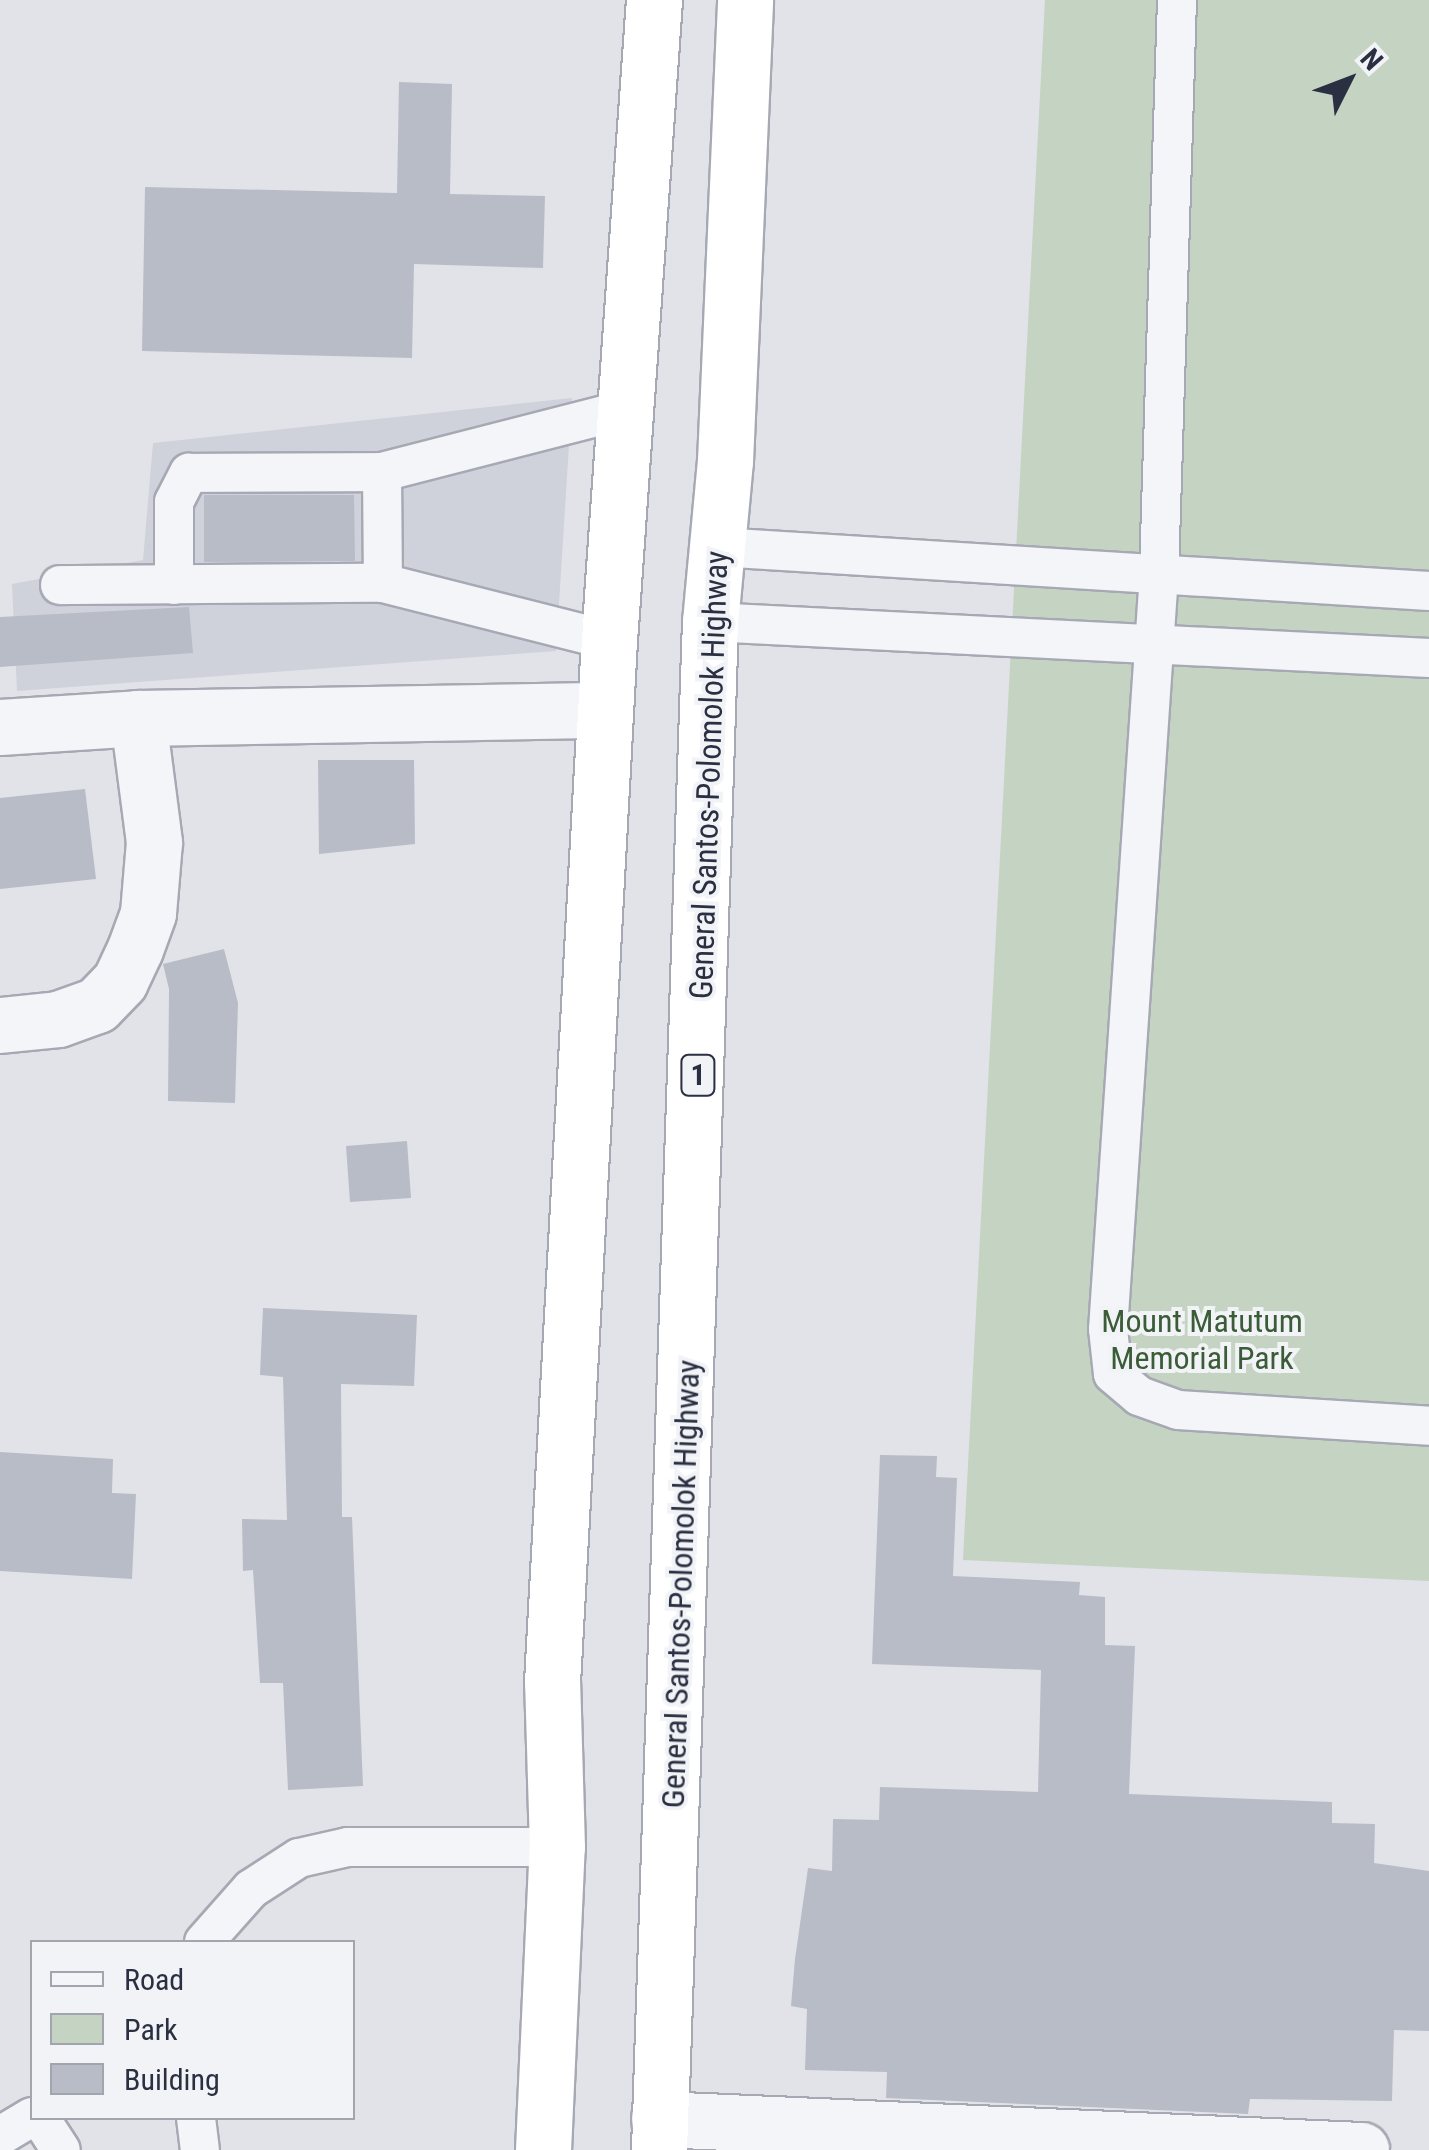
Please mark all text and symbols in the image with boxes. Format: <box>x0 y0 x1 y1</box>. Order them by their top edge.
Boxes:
north arrow <box>1299 30 1399 130</box>
text: N <box>1354 42 1390 77</box>
street label: General Santos-Polomolok Highway <box>682 550 736 1000</box>
road number: 1 <box>678 1050 718 1100</box>
park label: Mount Matutum Memorial Park <box>1101 1303 1303 1378</box>
street label: General Santos-Polomolok Highway <box>654 1359 708 1809</box>
legend <box>30 1940 355 2120</box>
text: Road <box>124 1962 184 1997</box>
text: Park <box>124 2012 178 2047</box>
text: Building <box>124 2062 220 2097</box>

